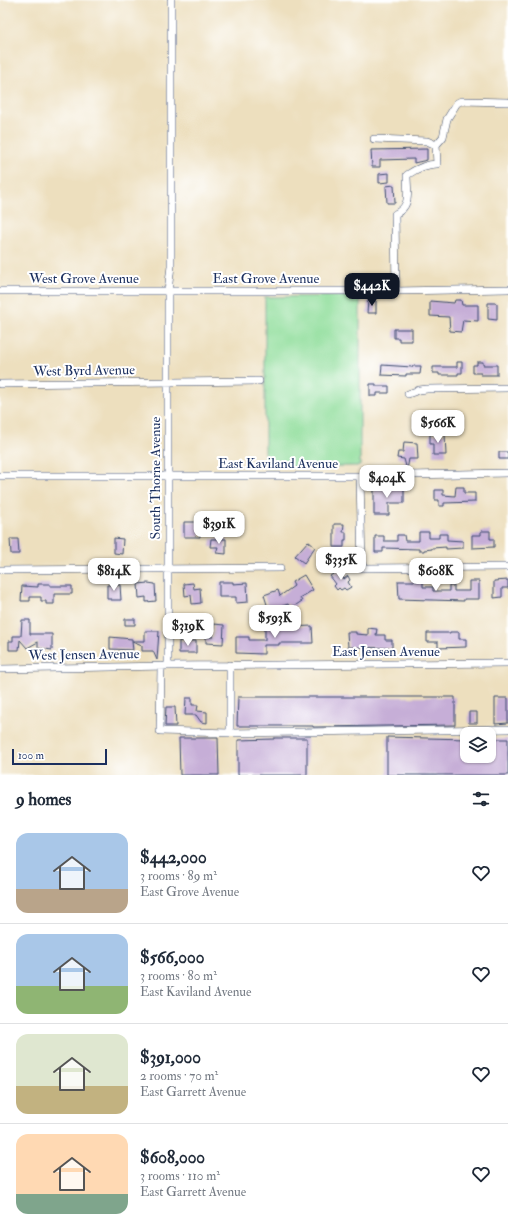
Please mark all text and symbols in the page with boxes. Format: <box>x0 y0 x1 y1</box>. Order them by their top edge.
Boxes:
street label: West Grove Avenue <box>28 270 139 287</box>
street label: East Grove Avenue <box>213 270 320 287</box>
pin: $442K <box>344 273 400 307</box>
text: $442K <box>353 278 391 294</box>
street label: West Byrd Avenue <box>32 361 135 381</box>
pin: $566K <box>410 410 466 444</box>
text: $566K <box>420 415 456 431</box>
street label: South Thorne Avenue <box>147 416 164 539</box>
street label: East Kaviland Avenue <box>218 455 338 472</box>
pin: $404K <box>359 465 415 499</box>
text: $404K <box>368 470 406 486</box>
pin: $391K <box>191 511 247 545</box>
text: $391K <box>203 516 235 532</box>
pin: $335K <box>313 547 369 581</box>
text: $335K <box>325 552 357 568</box>
pin: $814K <box>86 558 142 592</box>
pin: $608K <box>408 558 464 592</box>
text: $814K <box>97 563 131 579</box>
text: $608K <box>418 563 454 579</box>
pin: $593K <box>247 605 303 639</box>
text: $593K <box>258 610 292 626</box>
pin: $319K <box>160 613 216 647</box>
text: $319K <box>172 618 204 634</box>
street label: East Jensen Avenue <box>332 643 440 660</box>
street label: West Jensen Avenue <box>27 645 140 664</box>
map controls <box>460 727 496 763</box>
button: layers <box>460 727 496 763</box>
scale bar <box>12 747 107 766</box>
text: 100 m <box>18 749 44 762</box>
icon: filters <box>470 788 492 810</box>
text: 9 homes <box>16 789 71 810</box>
text: $442,000 <box>140 847 207 868</box>
icon: home <box>48 849 96 897</box>
icon: heart <box>470 862 492 884</box>
text: 3 rooms · 89 m² <box>140 868 217 884</box>
text: East Grove Avenue <box>140 884 239 900</box>
text: $566,000 <box>140 947 204 968</box>
icon: home <box>48 950 96 998</box>
icon: heart <box>470 963 492 985</box>
text: 3 rooms · 80 m² <box>140 968 217 984</box>
text: East Kaviland Avenue <box>140 984 252 1000</box>
text: $391,000 <box>140 1047 201 1068</box>
icon: home <box>48 1050 96 1098</box>
icon: heart <box>470 1063 492 1085</box>
text: 2 rooms · 70 m² <box>140 1068 218 1084</box>
text: East Garrett Avenue <box>140 1084 246 1100</box>
text: $608,000 <box>140 1147 205 1168</box>
icon: home <box>48 1150 96 1198</box>
icon: heart <box>470 1163 492 1185</box>
text: 3 rooms · 110 m² <box>140 1168 220 1184</box>
text: East Garrett Avenue <box>140 1184 246 1200</box>

